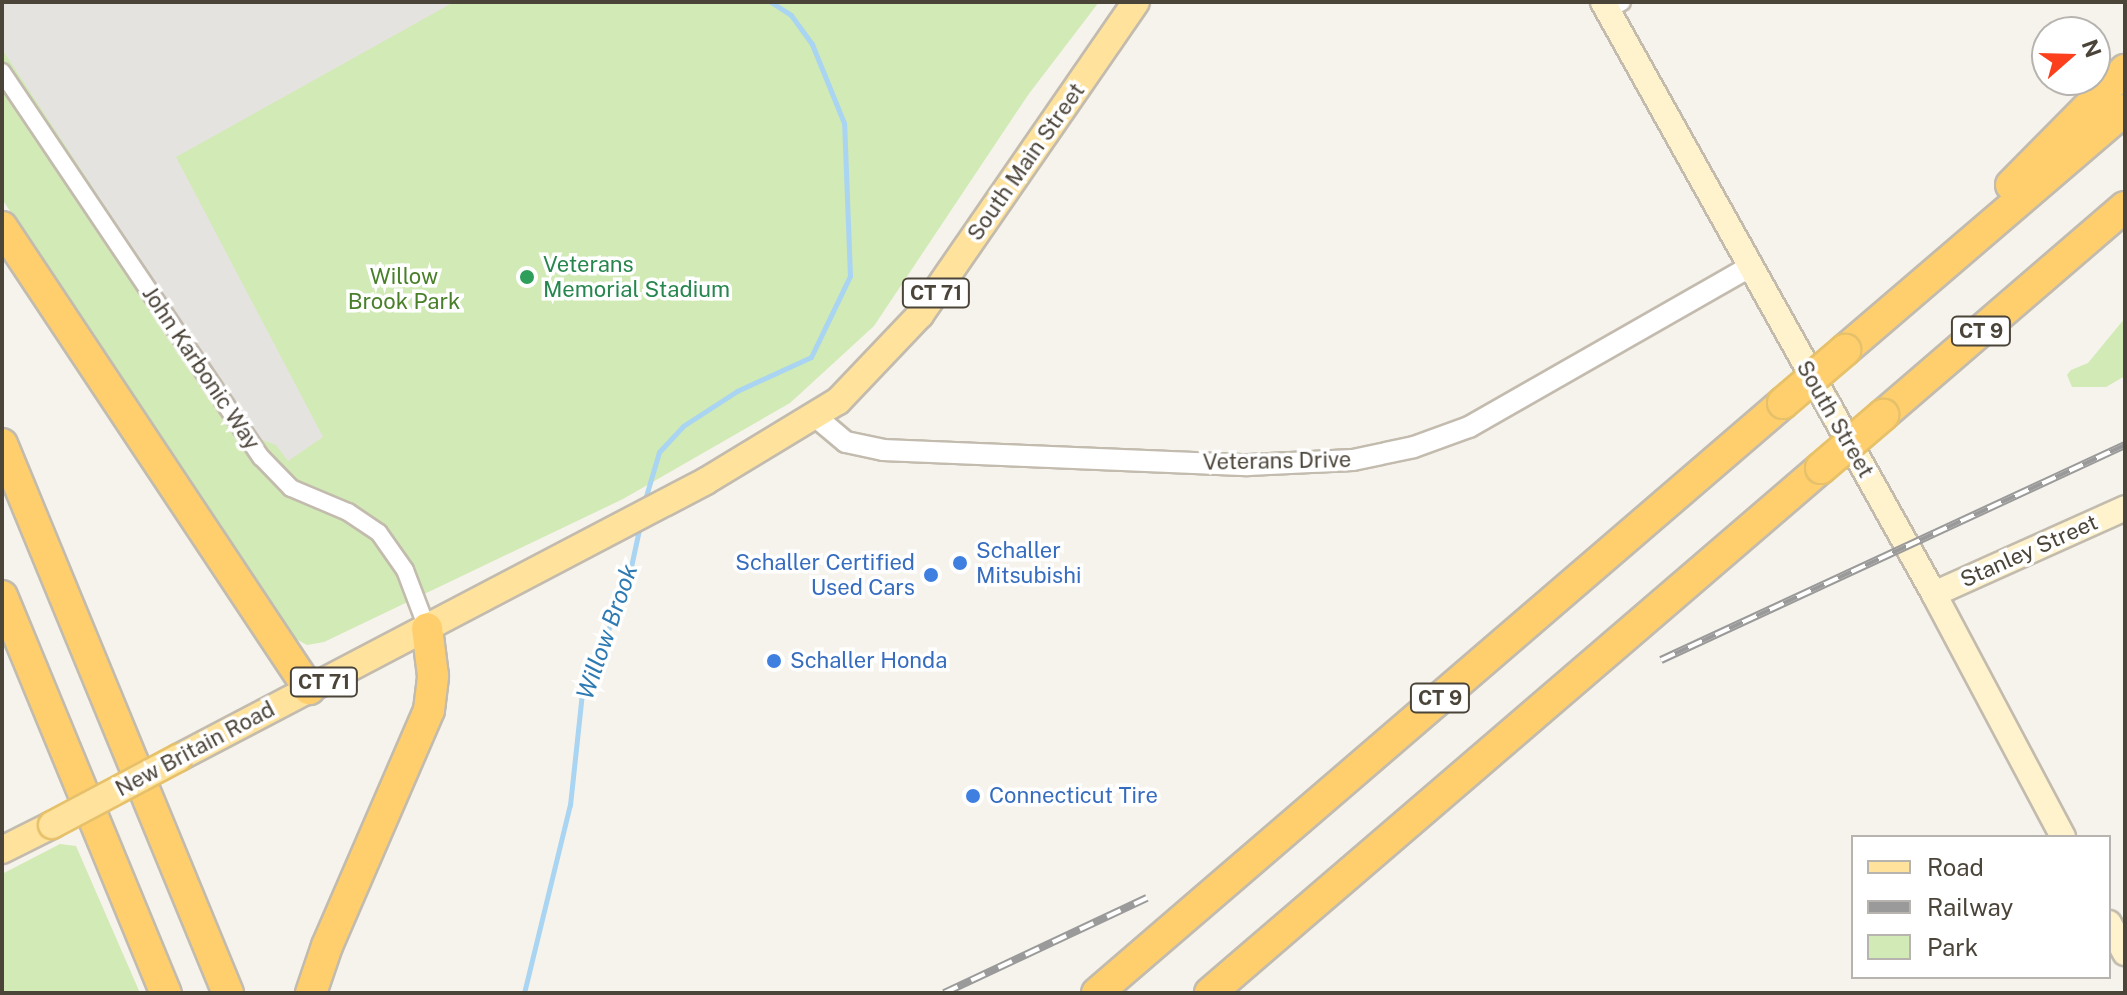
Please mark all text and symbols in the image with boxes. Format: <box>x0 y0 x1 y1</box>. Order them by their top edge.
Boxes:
north arrow <box>2031 16 2111 96</box>
text: N <box>2077 36 2107 61</box>
street label: South Main Street <box>962 78 1090 246</box>
place label: Veterans Memorial Stadium <box>543 251 730 302</box>
park label: Willow Brook Park <box>348 263 460 314</box>
marker: Veterans Memorial Stadium <box>518 268 536 286</box>
road number: CT 71 <box>900 277 972 309</box>
street label: John Karbonic Way <box>136 281 266 455</box>
road number: CT 9 <box>1949 315 2013 347</box>
street label: South Street <box>1791 356 1879 482</box>
street label: Veterans Drive <box>1203 447 1351 475</box>
street label: Stanley Street <box>1956 509 2102 593</box>
place label: Schaller Mitsubishi <box>976 537 1081 588</box>
place label: Schaller Certified Used Cars <box>735 549 915 600</box>
marker: Schaller Mitsubishi <box>951 554 969 572</box>
water label: Willow Brook <box>570 561 644 703</box>
marker: Schaller Certified Used Cars <box>922 566 940 584</box>
place label: Schaller Honda <box>790 648 947 674</box>
marker: Schaller Honda <box>765 652 783 670</box>
road number: CT 71 <box>288 666 360 698</box>
road number: CT 9 <box>1408 682 1472 714</box>
street label: New Britain Road <box>111 696 279 802</box>
place label: Connecticut Tire <box>989 783 1158 809</box>
marker: Connecticut Tire <box>964 787 982 805</box>
legend <box>1851 835 2111 979</box>
text: Road <box>1927 853 1984 881</box>
text: Railway <box>1927 893 2013 921</box>
text: Park <box>1927 933 1978 961</box>

